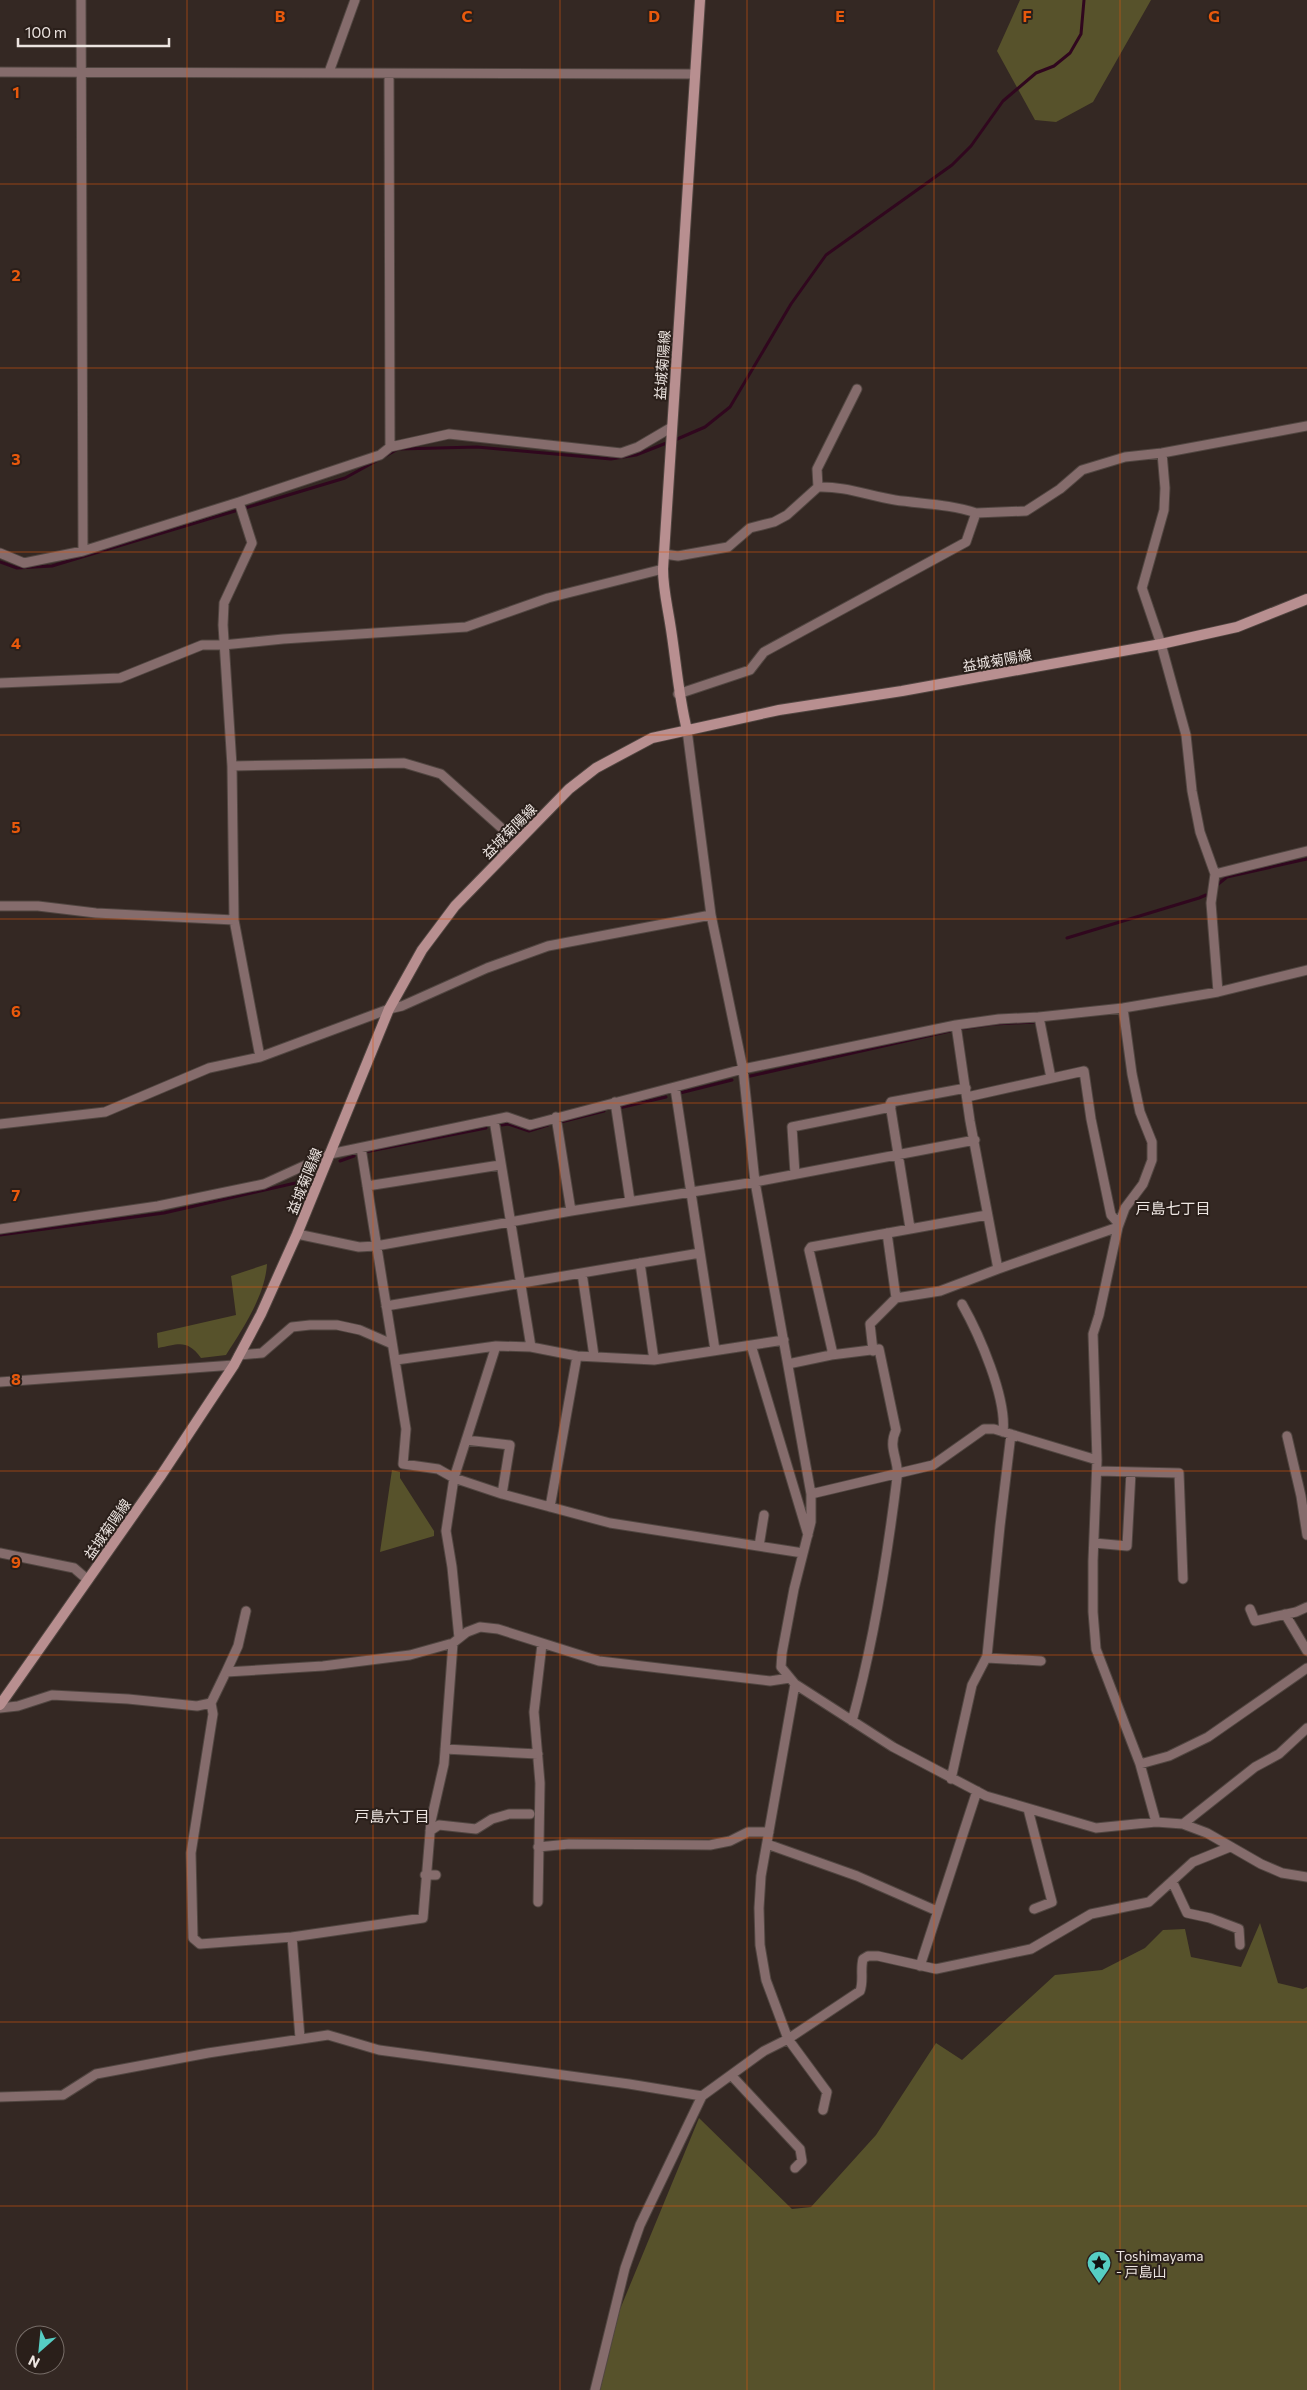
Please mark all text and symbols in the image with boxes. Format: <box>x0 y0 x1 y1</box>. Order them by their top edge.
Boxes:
text: B <box>275 6 286 25</box>
text: C <box>462 6 473 25</box>
text: D <box>648 6 660 25</box>
text: E <box>835 6 845 25</box>
text: F <box>1022 6 1032 25</box>
text: G <box>1208 6 1220 25</box>
scale bar <box>18 15 169 47</box>
text: 100 m <box>25 23 67 41</box>
text: 1 <box>12 82 20 101</box>
text: 2 <box>11 265 21 284</box>
street label: 益城菊陽線 <box>651 329 673 401</box>
text: 3 <box>11 449 21 468</box>
text: 4 <box>11 633 21 652</box>
street label: 益城菊陽線 <box>961 646 1033 674</box>
street label: 益城菊陽線 <box>478 800 540 862</box>
text: 5 <box>11 817 21 836</box>
text: 6 <box>11 1001 21 1020</box>
street label: 益城菊陽線 <box>283 1145 325 1217</box>
text: 7 <box>12 1185 21 1204</box>
district label: 戸島七丁目 <box>1135 1199 1211 1217</box>
text: 8 <box>11 1369 21 1388</box>
street label: 益城菊陽線 <box>80 1495 134 1563</box>
text: 9 <box>11 1552 21 1571</box>
district label: 戸島六丁目 <box>354 1807 430 1825</box>
place label: Toshimayama - 戸島山 <box>1116 2247 1203 2280</box>
place icon: Toshimayama - 戸島山 <box>1086 2250 1112 2284</box>
north arrow <box>15 2325 65 2375</box>
text: N <box>25 2352 42 2372</box>

